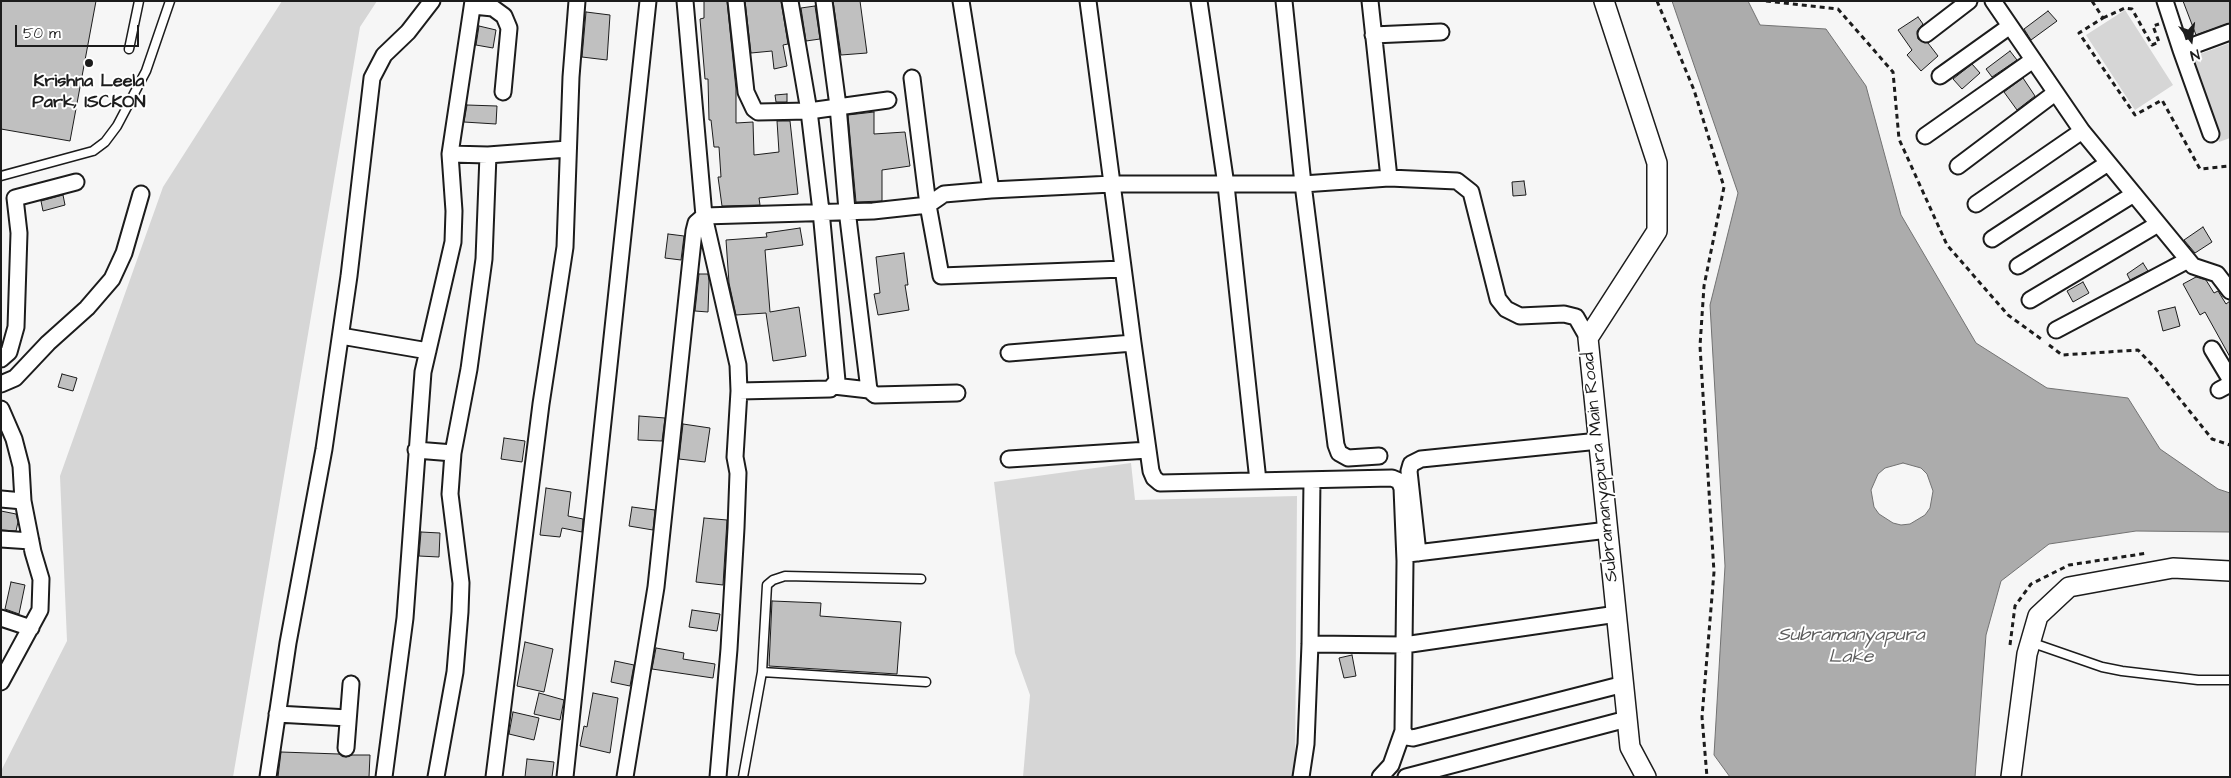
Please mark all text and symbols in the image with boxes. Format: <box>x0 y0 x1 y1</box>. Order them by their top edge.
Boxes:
scale bar <box>18 15 141 47</box>
north arrow <box>2166 15 2216 65</box>
text: 50 m <box>23 23 61 44</box>
text: N <box>2188 44 2202 65</box>
marker: Krishna Leela Park, ISCKON <box>83 57 95 69</box>
place label: Krishna Leela Park, ISCKON <box>32 71 146 114</box>
street label: Subramanyapura Main Road <box>1578 351 1624 583</box>
water label: Subramanyapura Lake <box>1777 625 1925 669</box>

